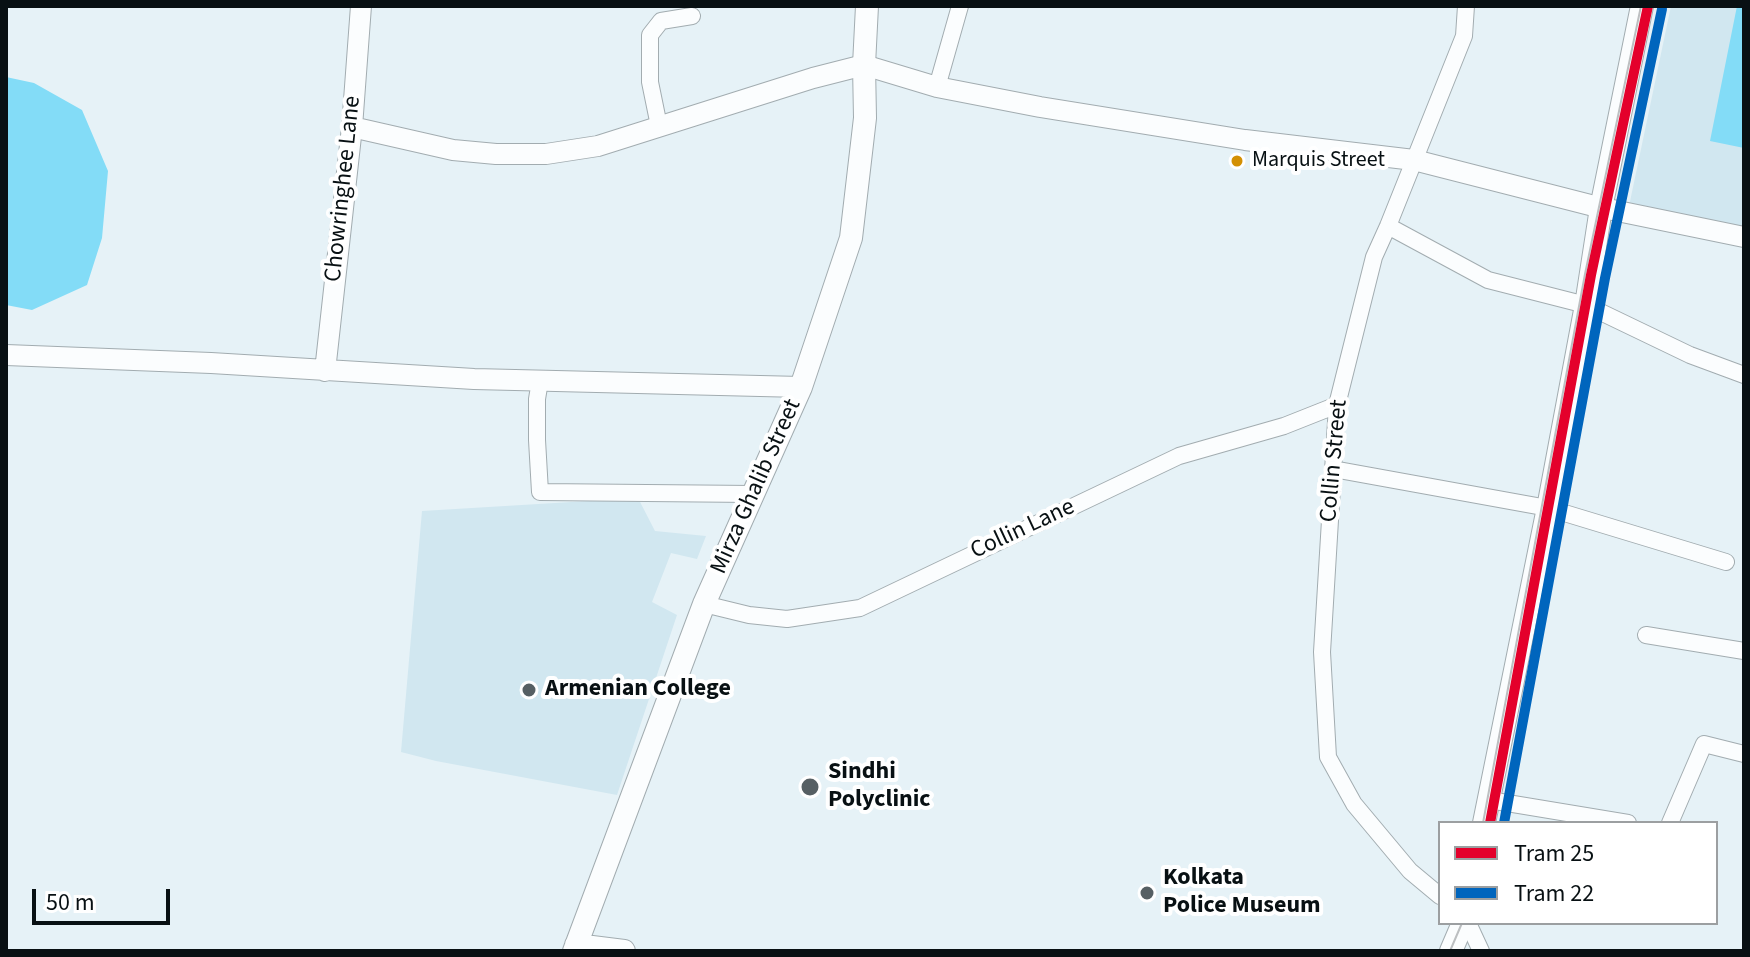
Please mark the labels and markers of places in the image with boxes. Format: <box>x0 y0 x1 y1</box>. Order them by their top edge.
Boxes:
place label: Marquis Street <box>1252 148 1385 174</box>
marker: Marquis Street <box>1229 153 1245 169</box>
place label: Armenian College <box>545 676 731 704</box>
marker: Armenian College <box>520 681 538 699</box>
place label: Sindhi Polyclinic <box>828 759 931 815</box>
marker: Sindhi Polyclinic <box>799 776 821 798</box>
place label: Kolkata Police Museum <box>1163 865 1321 921</box>
marker: Kolkata Police Museum <box>1138 884 1156 902</box>

